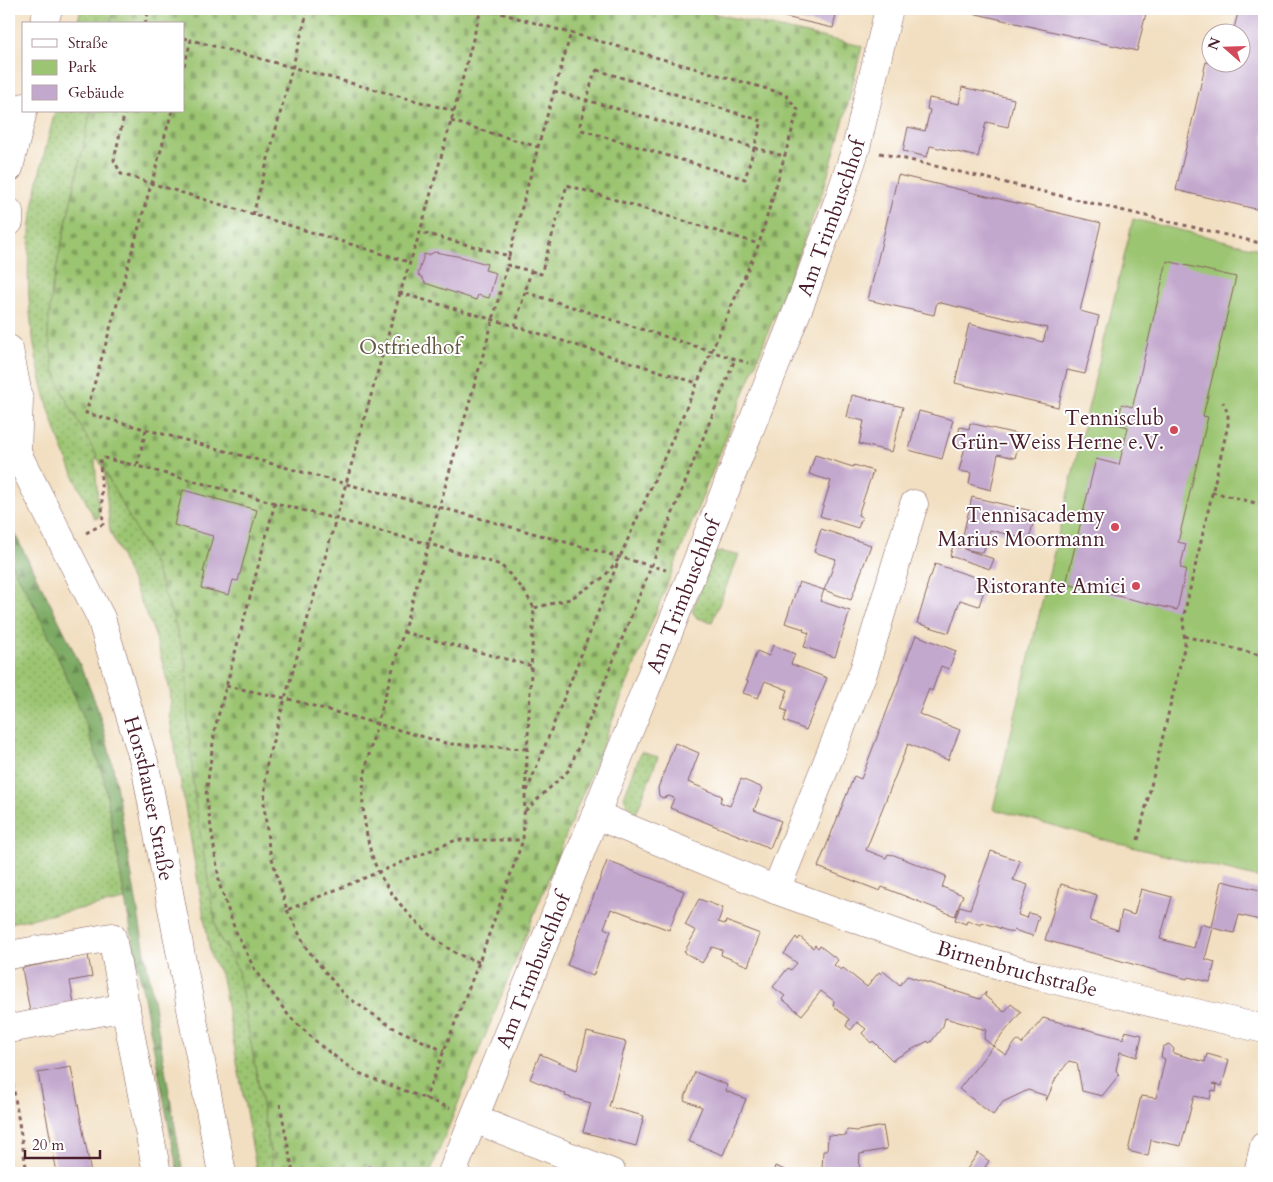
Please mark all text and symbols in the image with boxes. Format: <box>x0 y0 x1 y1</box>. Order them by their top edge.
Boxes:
legend <box>22 22 185 112</box>
north arrow <box>1200 22 1250 72</box>
text: Straße <box>68 33 108 53</box>
text: N <box>1203 35 1225 53</box>
text: Park <box>68 57 97 77</box>
text: Gebäude <box>68 83 125 103</box>
street label: Am Trimbuschhof <box>790 133 873 300</box>
park label: Ostfriedhof <box>359 333 464 362</box>
place label: Tennisclub Grün-Weiss Herne e.V. <box>951 404 1164 457</box>
marker: Tennisclub Grün-Weiss Herne e.V. <box>1168 424 1180 436</box>
place label: Tennisacademy Marius Moormann <box>938 501 1105 554</box>
street label: Am Trimbuschhof <box>639 510 729 678</box>
marker: Tennisacademy Marius Moormann <box>1109 521 1121 533</box>
place label: Ristorante Amici <box>976 572 1126 601</box>
marker: Ristorante Amici <box>1130 580 1142 592</box>
street label: Horsthauser Straße <box>117 712 181 883</box>
street label: Am Trimbuschhof <box>489 885 579 1053</box>
street label: Birnenbruchstraße <box>933 933 1100 1004</box>
scale bar <box>25 1127 100 1159</box>
text: 20 m <box>32 1135 64 1155</box>

